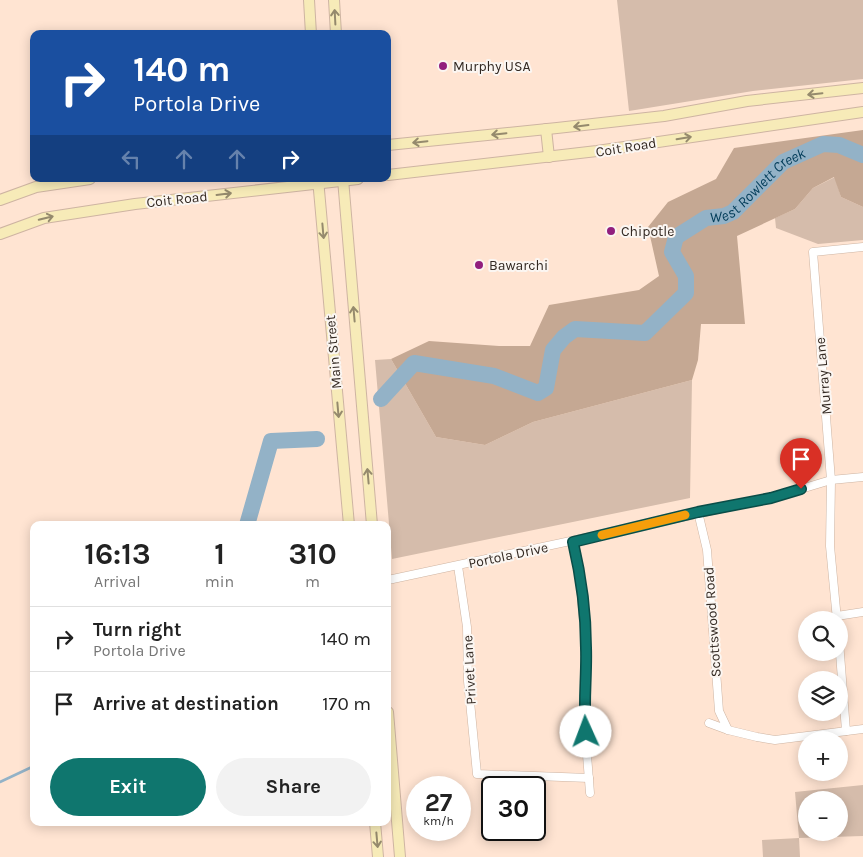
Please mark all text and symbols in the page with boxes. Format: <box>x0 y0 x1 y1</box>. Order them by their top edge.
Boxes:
one-way arrow <box>330 9 340 26</box>
text: 140 m <box>133 49 231 90</box>
icon: right <box>50 50 115 115</box>
place label: Murphy USA <box>453 58 531 75</box>
marker: Murphy USA <box>437 60 449 72</box>
one-way arrow <box>807 89 823 99</box>
text: Portola Drive <box>133 91 260 117</box>
one-way arrow <box>574 121 590 131</box>
one-way arrow <box>492 129 508 139</box>
one-way arrow <box>675 132 691 142</box>
street label: Coit Road <box>595 134 658 161</box>
one-way arrow <box>412 137 428 147</box>
water label: West Rowlett Creek <box>709 144 809 227</box>
icon: left <box>117 145 145 173</box>
icon: ahead <box>170 145 198 173</box>
icon: ahead <box>223 145 251 173</box>
icon: right <box>276 145 304 173</box>
street label: Coit Road <box>146 188 208 211</box>
one-way arrow <box>216 189 232 199</box>
one-way arrow <box>37 213 53 222</box>
one-way arrow <box>318 223 327 239</box>
place label: Chipotle <box>621 223 674 240</box>
marker: Chipotle <box>605 225 617 237</box>
place label: Bawarchi <box>489 257 548 274</box>
marker: Bawarchi <box>473 259 485 271</box>
one-way arrow <box>350 307 359 323</box>
street label: Main Street <box>322 314 345 390</box>
street label: Murray Lane <box>812 336 835 416</box>
one-way arrow <box>333 402 343 418</box>
pin <box>780 438 822 489</box>
icon: arrive <box>787 445 815 473</box>
one-way arrow <box>363 469 372 485</box>
text: 16:13 <box>84 536 151 572</box>
text: 1 <box>214 536 225 572</box>
text: 310 <box>288 536 337 572</box>
street label: Portola Drive <box>467 539 550 572</box>
street label: Scottswood Road <box>700 566 725 678</box>
text: Arrival <box>94 572 141 591</box>
text: min <box>205 572 234 591</box>
text: m <box>305 572 320 591</box>
map controls <box>798 611 848 841</box>
button: search <box>798 611 848 661</box>
text: Turn right <box>93 619 182 641</box>
icon: right <box>50 625 78 653</box>
text: 140 m <box>321 628 371 650</box>
street label: Privet Lane <box>459 635 480 705</box>
text: Portola Drive <box>93 641 186 660</box>
button: layers <box>798 671 848 721</box>
icon: arrive <box>50 690 78 718</box>
text: Arrive at destination <box>93 693 279 715</box>
text: 170 m <box>322 693 371 715</box>
position arrow <box>559 705 611 757</box>
button: + <box>798 731 848 781</box>
button: Exit <box>50 758 206 816</box>
button: Share <box>216 758 371 816</box>
speed limit sign: 30 <box>481 776 546 841</box>
text: 27 <box>425 788 452 817</box>
button: − <box>798 791 848 841</box>
text: km/h <box>423 814 454 828</box>
one-way arrow <box>372 831 382 847</box>

